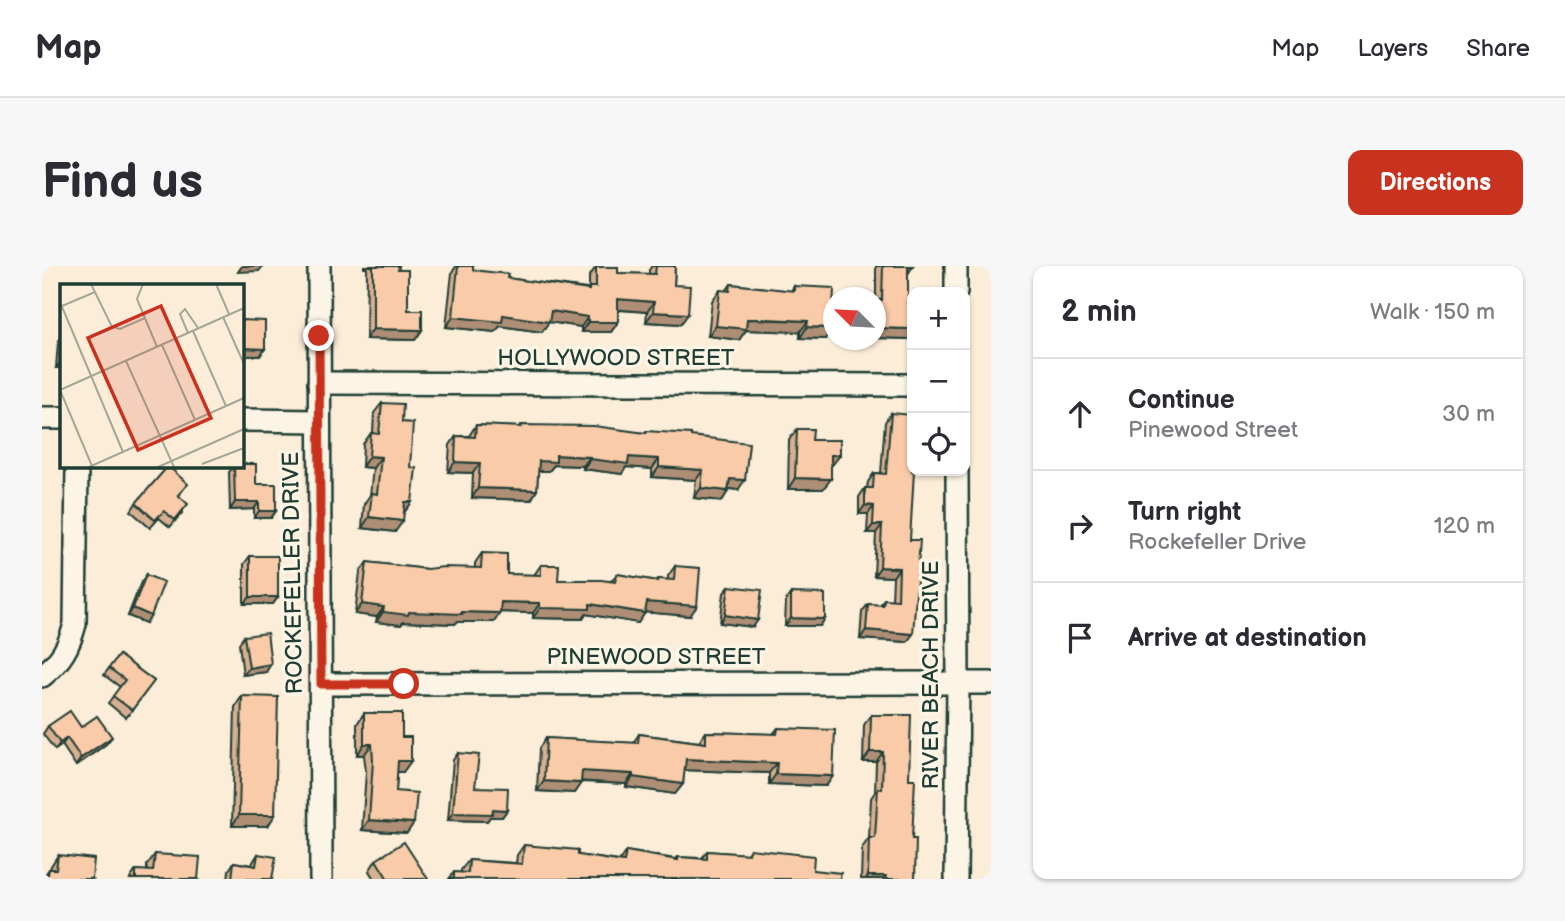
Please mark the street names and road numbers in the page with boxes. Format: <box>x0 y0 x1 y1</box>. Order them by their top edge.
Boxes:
street label: HOLLYWOOD STREET <box>497 344 735 372</box>
street label: ROCKEFELLER DRIVE <box>277 451 309 695</box>
street label: RIVER BEACH DRIVE <box>917 561 945 789</box>
street label: PINEWOOD STREET <box>546 643 766 671</box>

